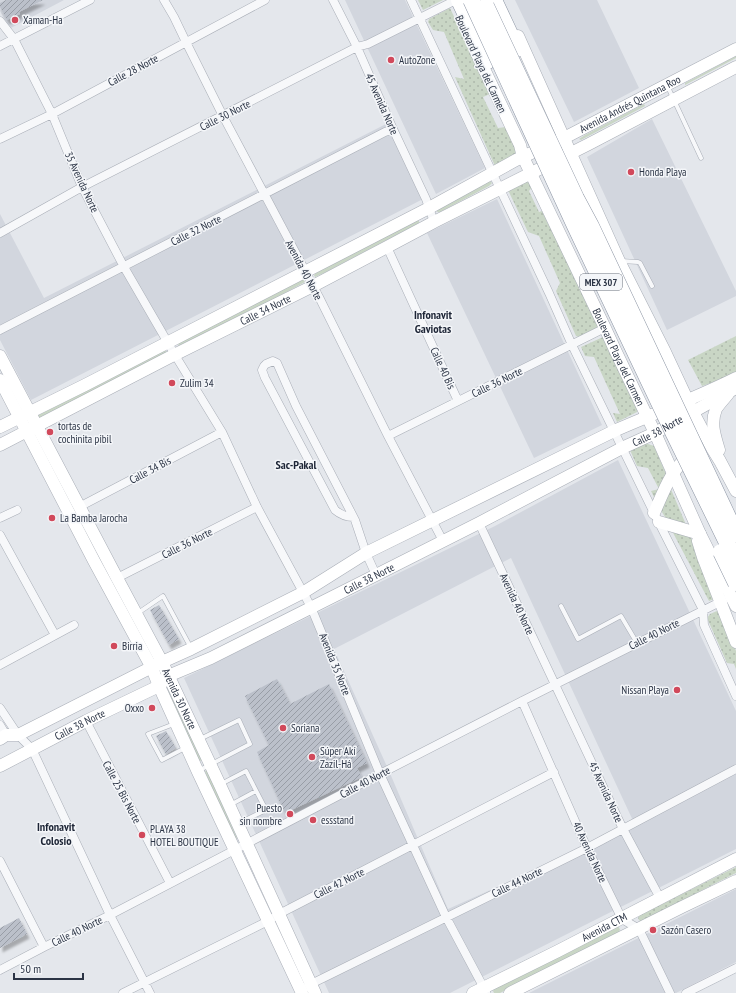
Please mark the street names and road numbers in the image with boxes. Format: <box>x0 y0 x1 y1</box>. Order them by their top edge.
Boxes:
street label: Boulevard Playa del Carmen <box>452 13 510 115</box>
street label: Calle 28 Norte <box>105 51 161 89</box>
street label: 45 Avenida Norte <box>362 71 402 137</box>
street label: Avenida Andrés Quintana Roo <box>577 72 683 136</box>
street label: Calle 30 Norte <box>197 96 253 134</box>
street label: 35 Avenida Norte <box>62 149 102 215</box>
street label: Calle 32 Norte <box>168 211 224 249</box>
street label: Avenida 40 Norte <box>282 238 326 303</box>
road number: MEX 307 <box>580 274 622 290</box>
street label: Calle 34 Norte <box>238 291 294 328</box>
street label: Boulevard Playa del Carmen <box>590 306 648 408</box>
street label: Calle 40 Bis <box>427 345 459 392</box>
street label: Calle 36 Norte <box>469 363 525 400</box>
street label: Calle 38 Norte <box>630 412 686 449</box>
street label: Calle 34 Bis <box>127 453 173 487</box>
street label: Calle 36 Norte <box>159 524 215 562</box>
street label: Calle 38 Norte <box>341 560 397 597</box>
street label: Avenida 40 Norte <box>497 571 537 637</box>
street label: Calle 40 Norte <box>626 615 682 653</box>
street label: Avenida 35 Norte <box>316 631 354 698</box>
street label: Avenida 30 Norte <box>159 666 200 732</box>
street label: Calle 38 Norte <box>52 706 108 743</box>
street label: Calle 25 Bis Norte <box>100 758 144 826</box>
street label: 45 Avenida Norte <box>586 759 626 825</box>
street label: Calle 40 Norte <box>337 763 393 801</box>
street label: 40 Avenida Norte <box>570 819 610 885</box>
street label: Calle 44 Norte <box>489 863 545 900</box>
street label: Calle 42 Norte <box>311 864 367 902</box>
street label: Avenida CTM <box>579 910 629 945</box>
street label: Calle 40 Norte <box>49 912 105 949</box>

